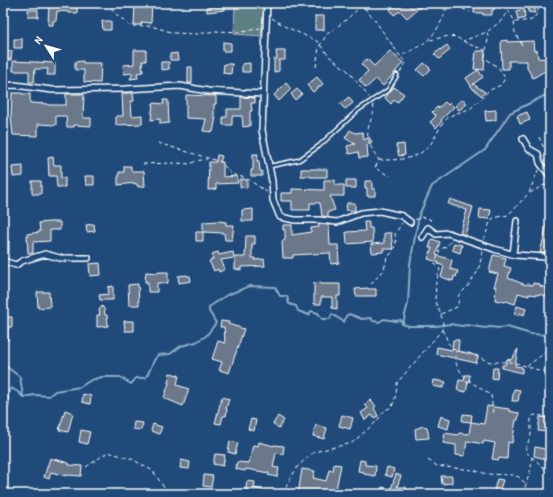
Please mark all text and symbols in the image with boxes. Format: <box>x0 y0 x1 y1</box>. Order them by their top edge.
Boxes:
north arrow <box>26 26 66 66</box>
text: N <box>31 33 45 47</box>

